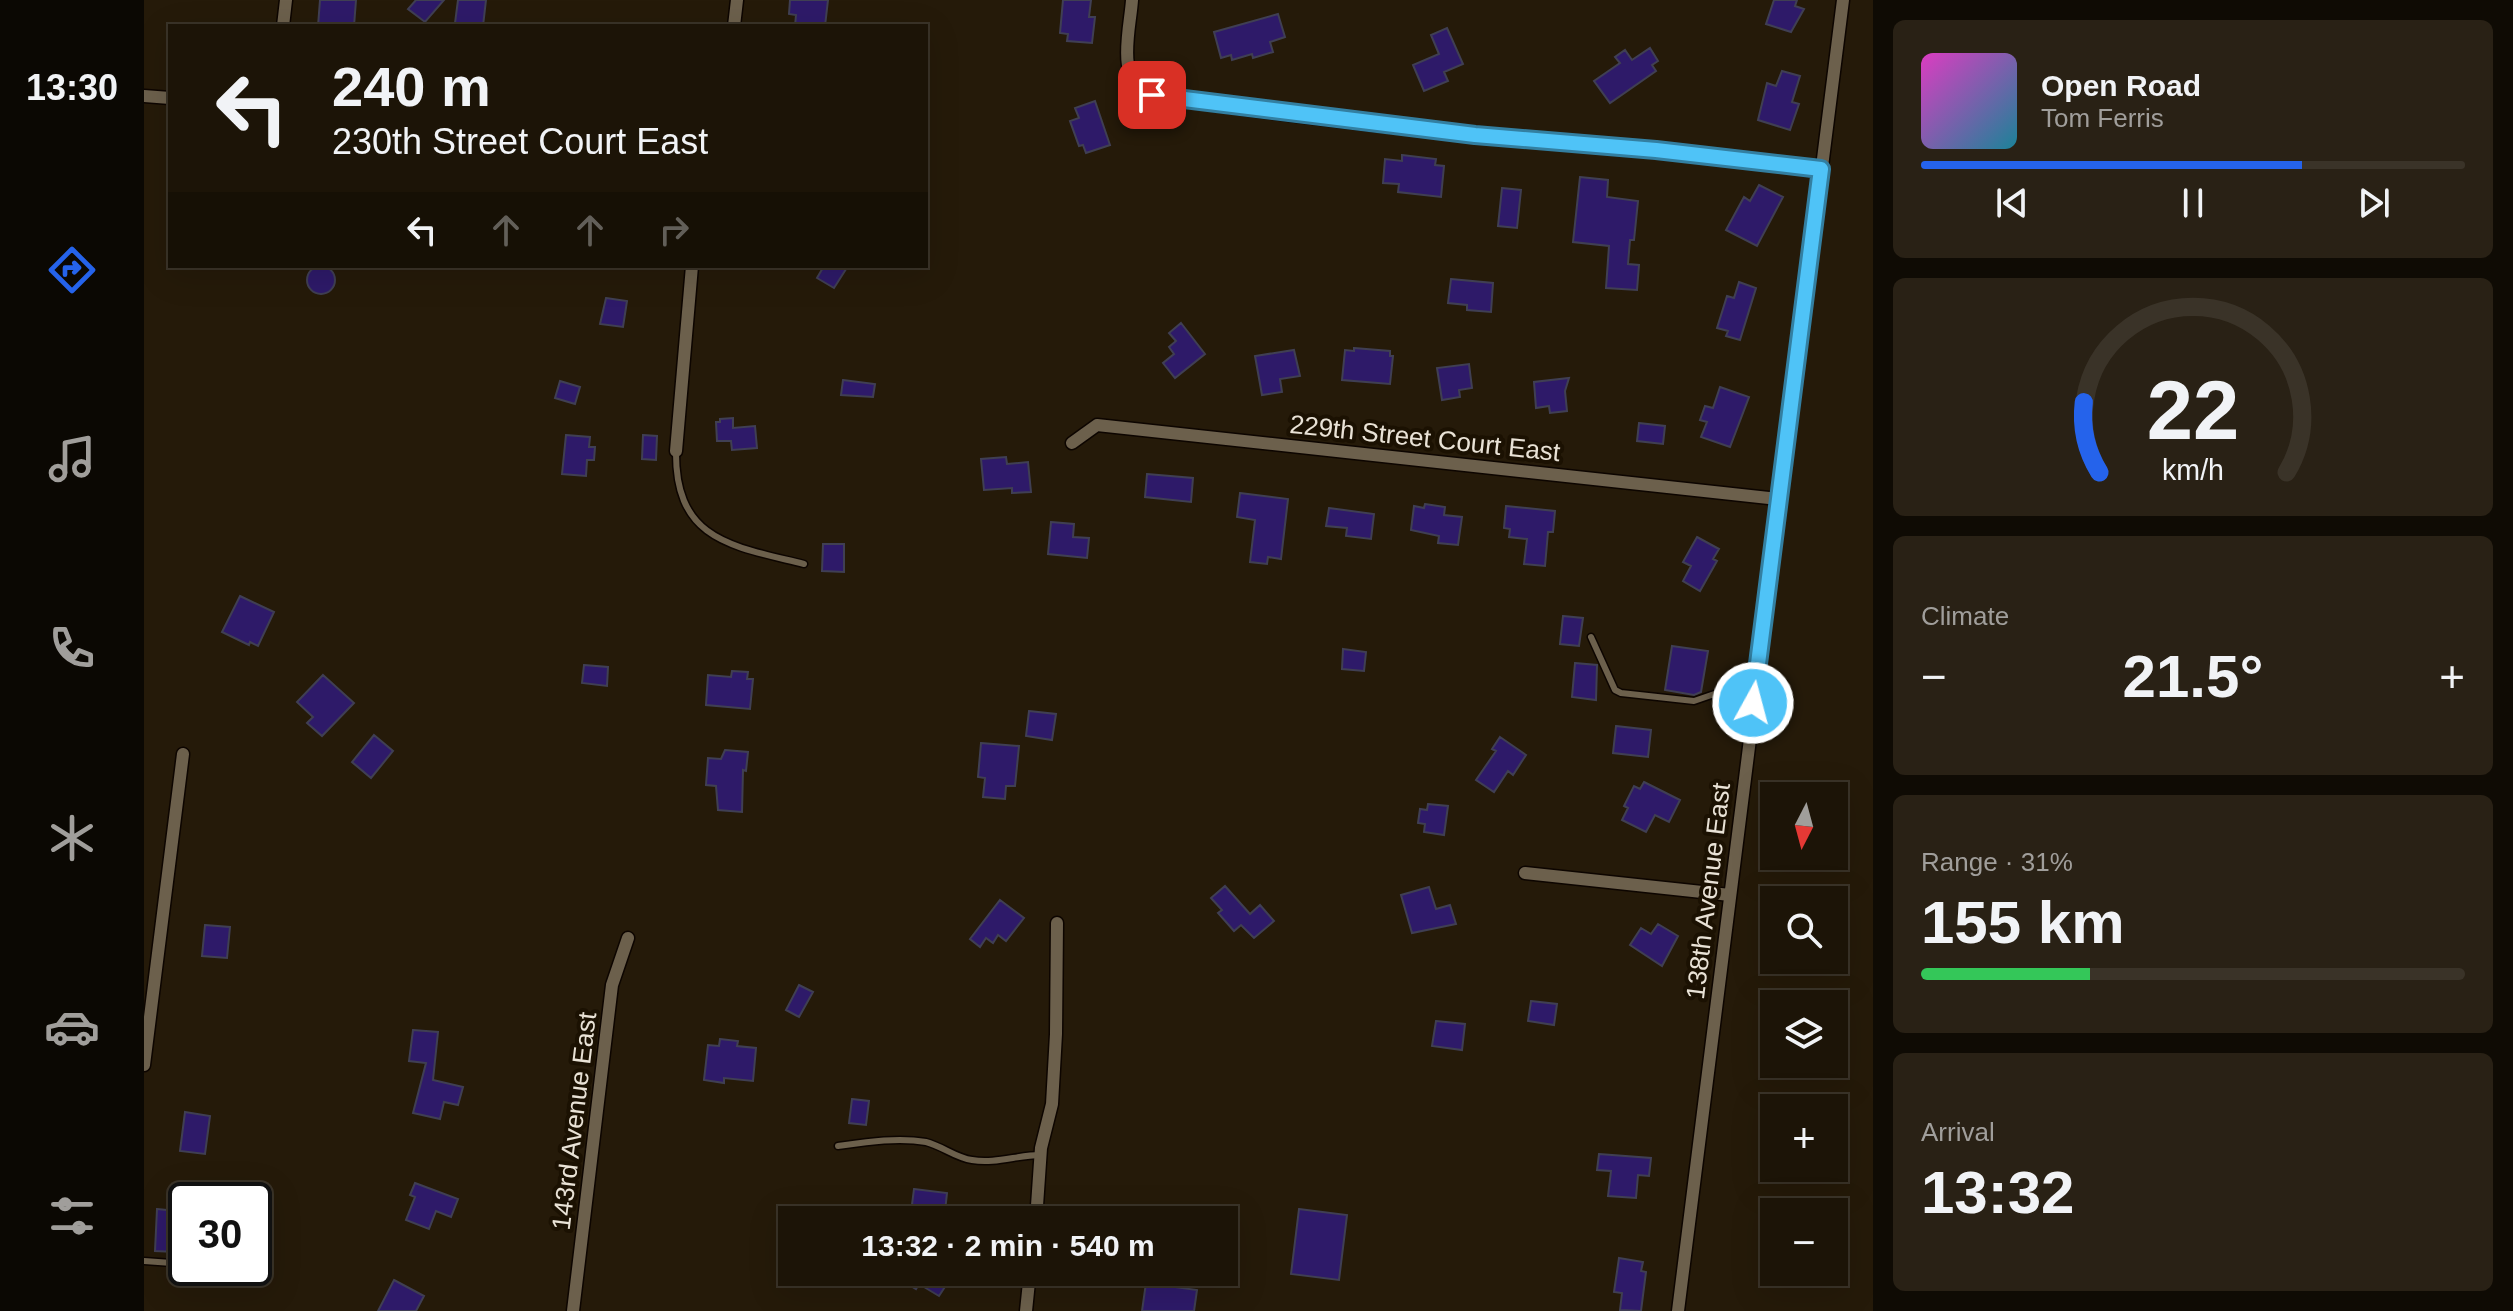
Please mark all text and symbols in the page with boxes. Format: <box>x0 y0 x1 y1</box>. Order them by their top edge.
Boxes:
text: 240 m <box>332 55 491 118</box>
icon: left <box>200 56 304 160</box>
pin <box>1118 61 1186 129</box>
text: 13:30 <box>26 67 118 108</box>
text: Open Road <box>2041 69 2201 102</box>
icon: arrive <box>1130 73 1174 117</box>
text: Tom Ferris <box>2041 103 2164 133</box>
text: 230th Street Court East <box>332 121 708 162</box>
icon: previous <box>1990 181 2034 225</box>
icon: pause <box>2171 181 2215 225</box>
icon: next <box>2352 181 2396 225</box>
icon: left <box>400 208 444 252</box>
icon: ahead <box>484 208 528 252</box>
icon: ahead <box>568 208 612 252</box>
icon: right <box>652 208 696 252</box>
icon: directions <box>44 242 100 298</box>
text: 22 <box>2147 364 2239 457</box>
street label: 229th Street Court East <box>1288 409 1562 467</box>
icon: music <box>44 431 100 487</box>
text: km/h <box>2162 454 2224 486</box>
text: Climate <box>1921 601 2009 631</box>
icon: phone <box>44 620 100 676</box>
text: 21.5° <box>2123 643 2263 710</box>
text: − <box>1921 652 1947 701</box>
text: + <box>2439 652 2465 701</box>
position arrow <box>1711 661 1795 745</box>
street label: 138th Avenue East <box>1680 780 1736 1001</box>
north arrow <box>1760 782 1848 870</box>
map controls <box>1760 782 1848 1286</box>
icon: climate <box>44 810 100 866</box>
text: Range · 31% <box>1921 847 2073 877</box>
button: search <box>1760 886 1848 974</box>
text: 155 km <box>1921 889 2125 956</box>
button: layers <box>1760 990 1848 1078</box>
icon: car <box>44 999 100 1055</box>
street label: 143rd Avenue East <box>546 1010 602 1232</box>
button: + <box>1760 1094 1848 1182</box>
text: Arrival <box>1921 1117 1995 1147</box>
text: 13:32 <box>1921 1159 2074 1226</box>
speed limit sign: 30 <box>168 1182 272 1286</box>
icon: filters <box>44 1188 100 1244</box>
button: − <box>1760 1198 1848 1286</box>
text: 13:32 · 2 min · 540 m <box>861 1229 1155 1262</box>

